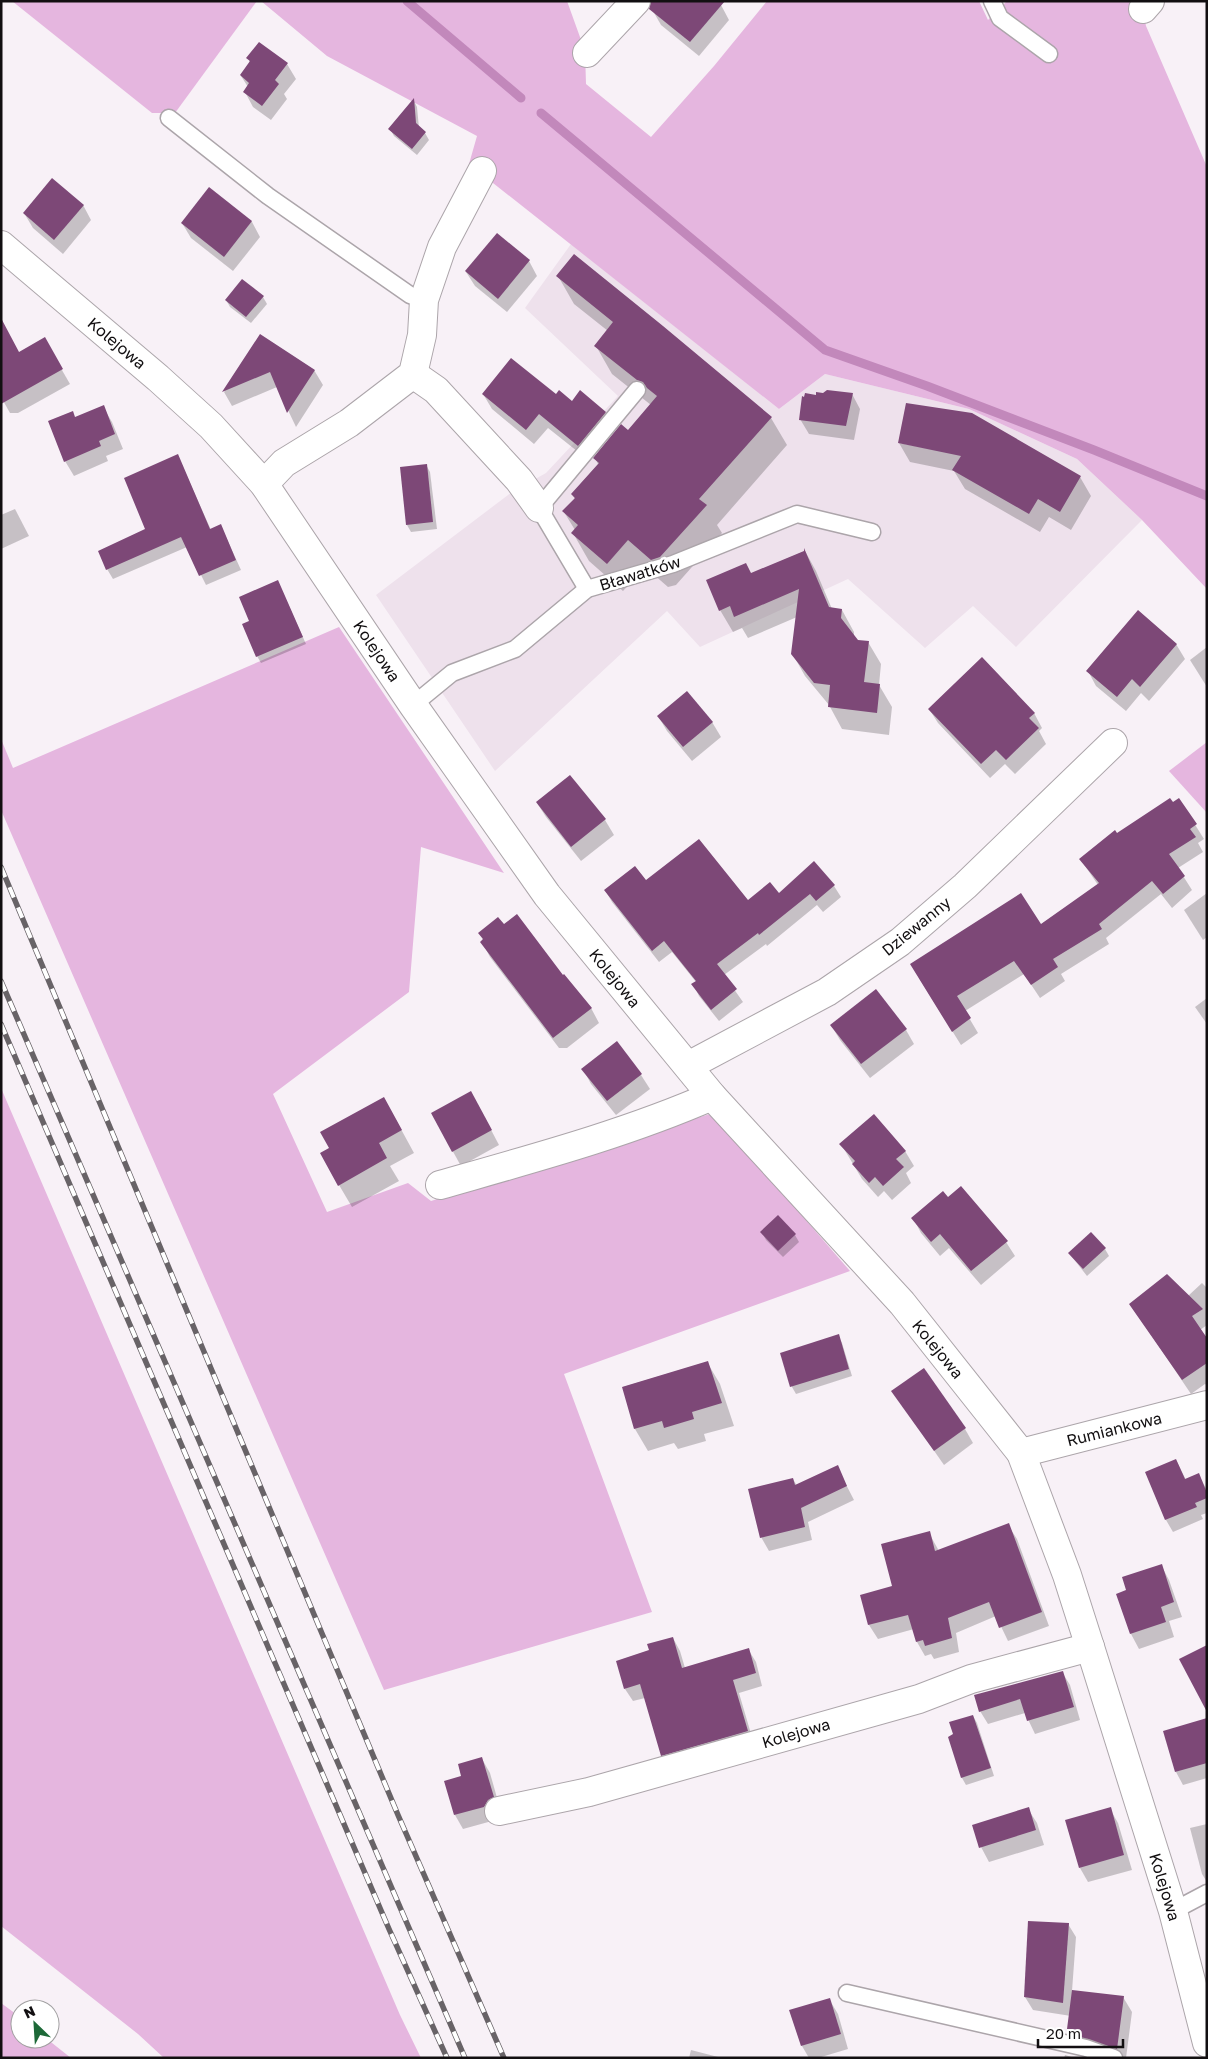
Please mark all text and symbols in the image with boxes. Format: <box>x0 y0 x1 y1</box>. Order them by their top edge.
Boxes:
street label: Kolejowa <box>84 313 150 373</box>
street label: Bławatków <box>597 551 683 595</box>
street label: Kolejowa <box>349 616 405 686</box>
street label: Dziewanny <box>878 892 954 960</box>
street label: Kolejowa <box>585 945 645 1011</box>
street label: Kolejowa <box>908 1316 968 1382</box>
street label: Rumiankowa <box>1064 1408 1164 1450</box>
street label: Kolejowa <box>760 1714 832 1752</box>
street label: Kolejowa <box>1145 1851 1185 1923</box>
north arrow <box>10 1999 60 2049</box>
text: N <box>21 2002 38 2022</box>
scale bar <box>1038 2016 1123 2048</box>
text: 20 m <box>1046 2024 1081 2042</box>

